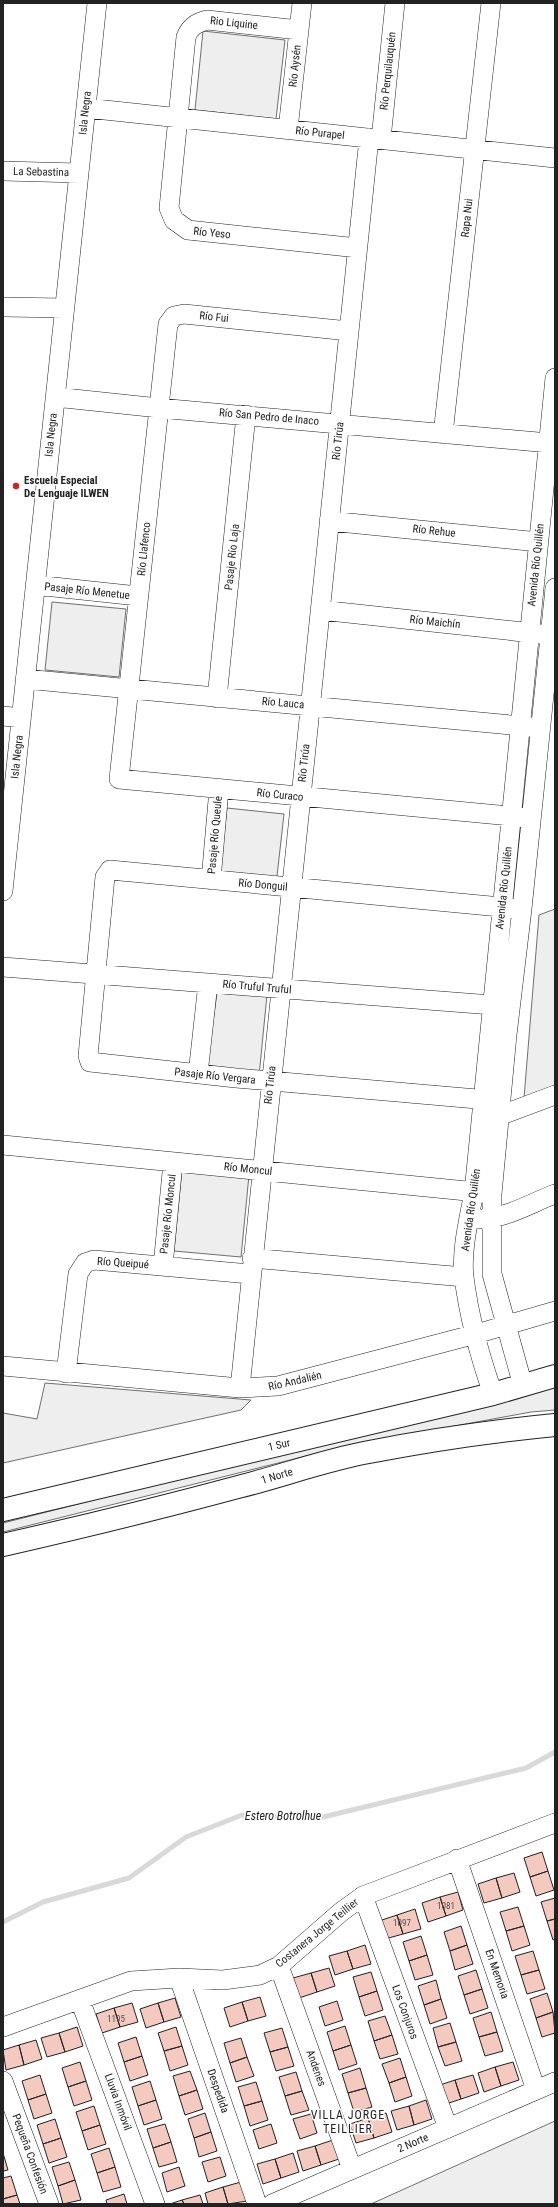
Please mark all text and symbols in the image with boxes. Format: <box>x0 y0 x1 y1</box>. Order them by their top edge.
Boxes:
street label: Rio Liquine <box>209 14 259 32</box>
street label: Río Perquilauquén <box>377 31 399 111</box>
street label: Río Aysén <box>286 44 304 88</box>
street label: Isla Negra <box>76 90 94 136</box>
street label: Río Purapel <box>295 124 345 142</box>
street label: La Sebastina <box>13 165 69 179</box>
street label: Rapa Nui <box>458 198 476 238</box>
street label: Río Yeso <box>193 225 232 241</box>
street label: Río Fui <box>199 309 229 325</box>
street label: Río San Pedro de Inaco <box>218 406 320 428</box>
street label: Isla Negra <box>42 412 60 458</box>
street label: Río Tirúa <box>330 421 346 461</box>
place label: Escuela Especial De Lenguaje ILWEN <box>24 474 109 500</box>
marker: Escuela Especial De Lenguaje ILWEN <box>11 481 21 491</box>
street label: Río Llafenco <box>135 521 153 577</box>
street label: Río Rehue <box>412 522 456 540</box>
street label: Pasaje Río Laja <box>222 523 242 591</box>
street label: Avenida Río Quillén <box>525 523 547 607</box>
street label: Pasaje Río Menetue <box>44 580 130 602</box>
street label: Río Maichín <box>409 613 461 631</box>
street label: Río Lauca <box>261 695 305 711</box>
street label: Isla Negra <box>8 734 26 780</box>
street label: Río Tirúa <box>296 743 312 783</box>
street label: Río Curaco <box>256 786 305 804</box>
street label: Pasaje Río Queule <box>205 795 225 875</box>
street label: Avenida Río Quillén <box>493 846 515 930</box>
street label: Río Donguil <box>238 876 288 894</box>
street label: Río Truful Truful <box>222 978 292 996</box>
street label: Pasaje Río Vergara <box>174 1065 256 1087</box>
street label: Río Tirúa <box>262 1065 278 1105</box>
street label: Río Moncul <box>223 1160 273 1178</box>
street label: Avenida Río Quillén <box>459 1168 483 1252</box>
street label: Pasaje Río Moncul <box>157 1173 179 1255</box>
street label: Río Queipué <box>97 1255 149 1271</box>
street label: Río Andalién <box>267 1369 323 1393</box>
street label: 1 Sur <box>267 1436 292 1454</box>
street label: 1 Norte <box>260 1465 294 1487</box>
water label: Estero Botrolhue <box>245 1809 322 1823</box>
street label: Costanera Jorge Teillier <box>273 1895 361 1970</box>
house number: 1081 <box>437 1901 455 1911</box>
house number: 1097 <box>393 1918 411 1928</box>
street label: En Memoria <box>482 1947 512 2001</box>
street label: Los Conjuros <box>389 1983 421 2041</box>
house number: 1195 <box>107 2014 125 2024</box>
street label: Andenes <box>303 2048 329 2088</box>
street label: Despedida <box>204 2067 232 2115</box>
street label: Lluvia Inmóvil <box>102 2072 134 2132</box>
district label: VILLA JORGE TEILLIER <box>311 2108 385 2136</box>
street label: Pequeña Confesión <box>9 2112 51 2196</box>
street label: 2 Norte <box>396 2131 430 2155</box>

